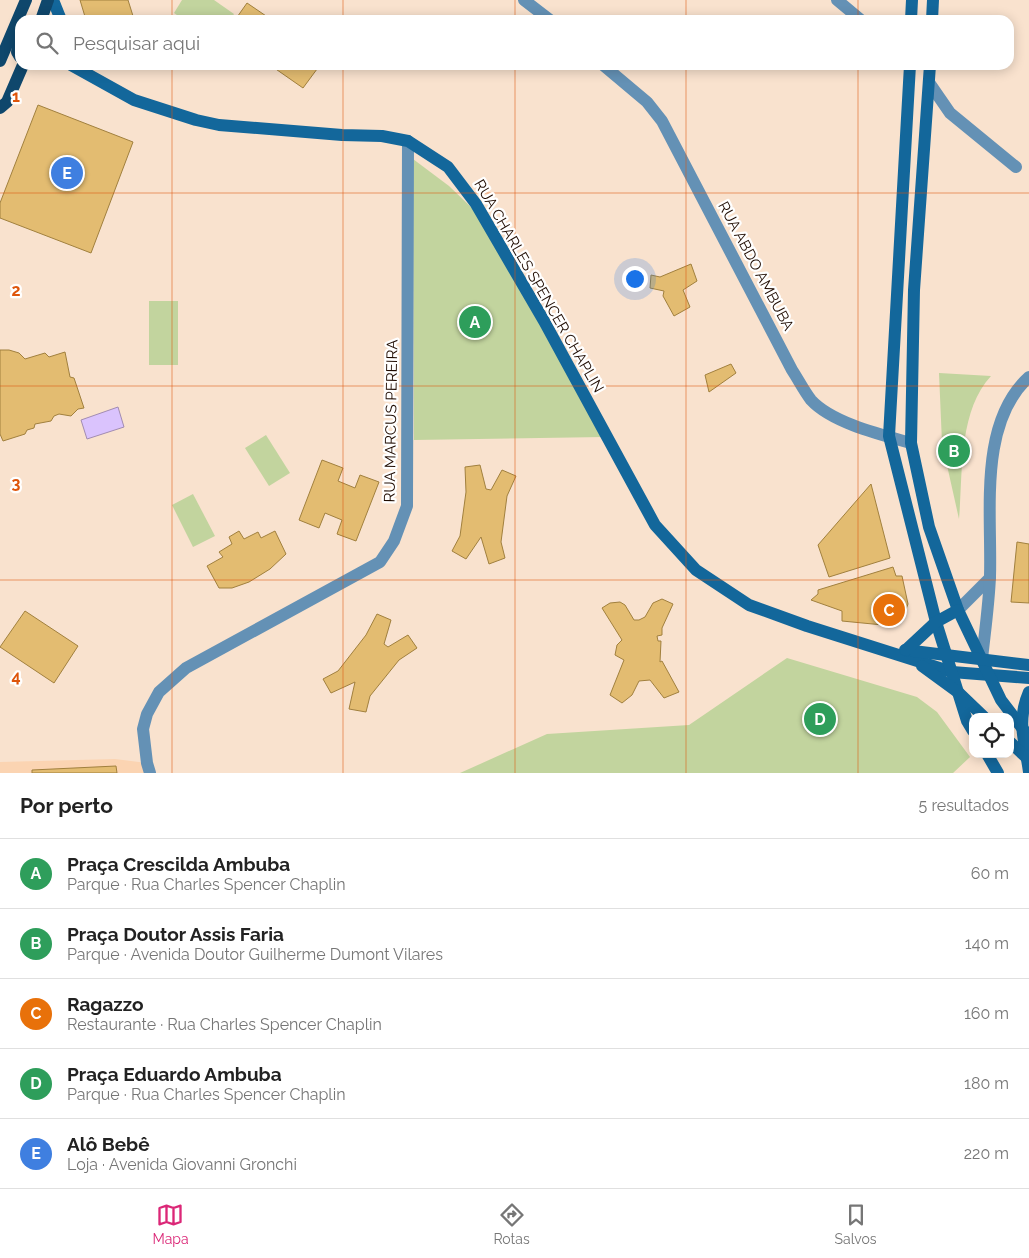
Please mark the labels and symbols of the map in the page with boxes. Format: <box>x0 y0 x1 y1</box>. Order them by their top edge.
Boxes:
text: 1 <box>12 87 20 106</box>
pin: E <box>51 154 83 192</box>
street label: RUA CHARLES SPENCER CHAPLIN <box>470 176 608 396</box>
street label: RUA ABDO AMBUBA <box>714 198 798 334</box>
your location <box>622 266 648 292</box>
text: 2 <box>11 281 21 300</box>
pin: A <box>459 303 491 341</box>
street label: RUA MARCUS PEREIRA <box>381 339 401 503</box>
pin: B <box>938 432 970 470</box>
text: 3 <box>12 474 21 493</box>
pin: C <box>873 591 905 629</box>
text: 4 <box>11 667 21 686</box>
pin: D <box>804 700 836 738</box>

